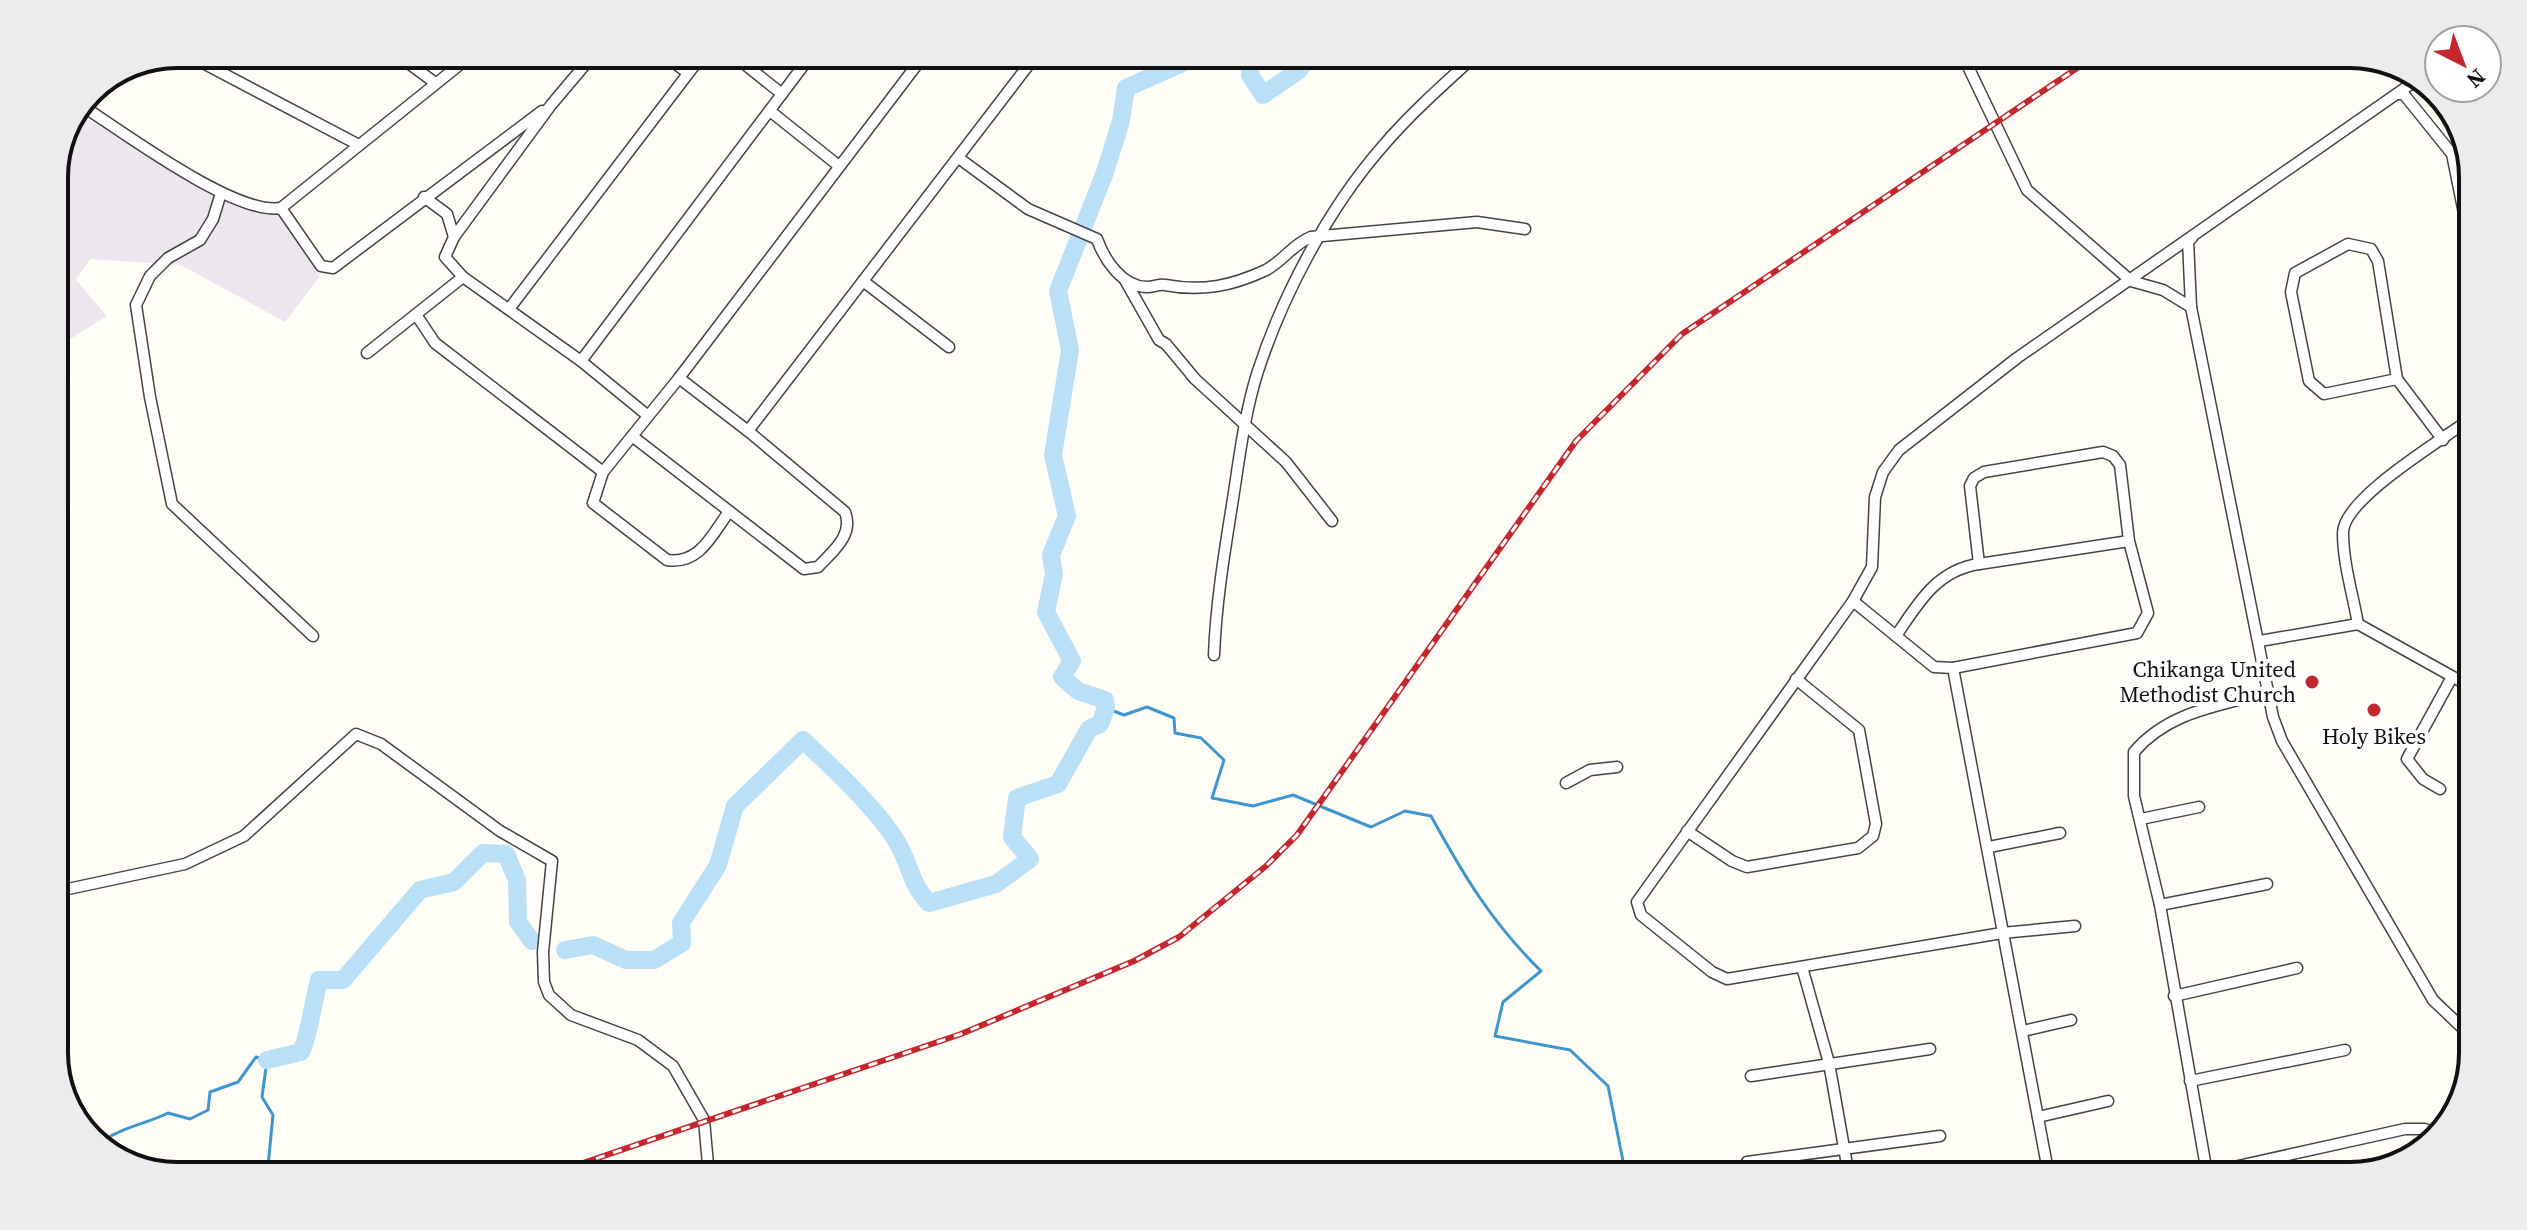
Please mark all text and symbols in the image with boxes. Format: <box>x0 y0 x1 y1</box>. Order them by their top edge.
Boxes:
north arrow <box>2423 24 2503 104</box>
text: N <box>2460 62 2492 95</box>
place label: Chikanga United Methodist Church <box>2119 654 2297 709</box>
marker: Chikanga United Methodist Church <box>2303 673 2321 691</box>
marker: Holy Bikes <box>2365 701 2383 719</box>
place label: Holy Bikes <box>2322 721 2426 751</box>

